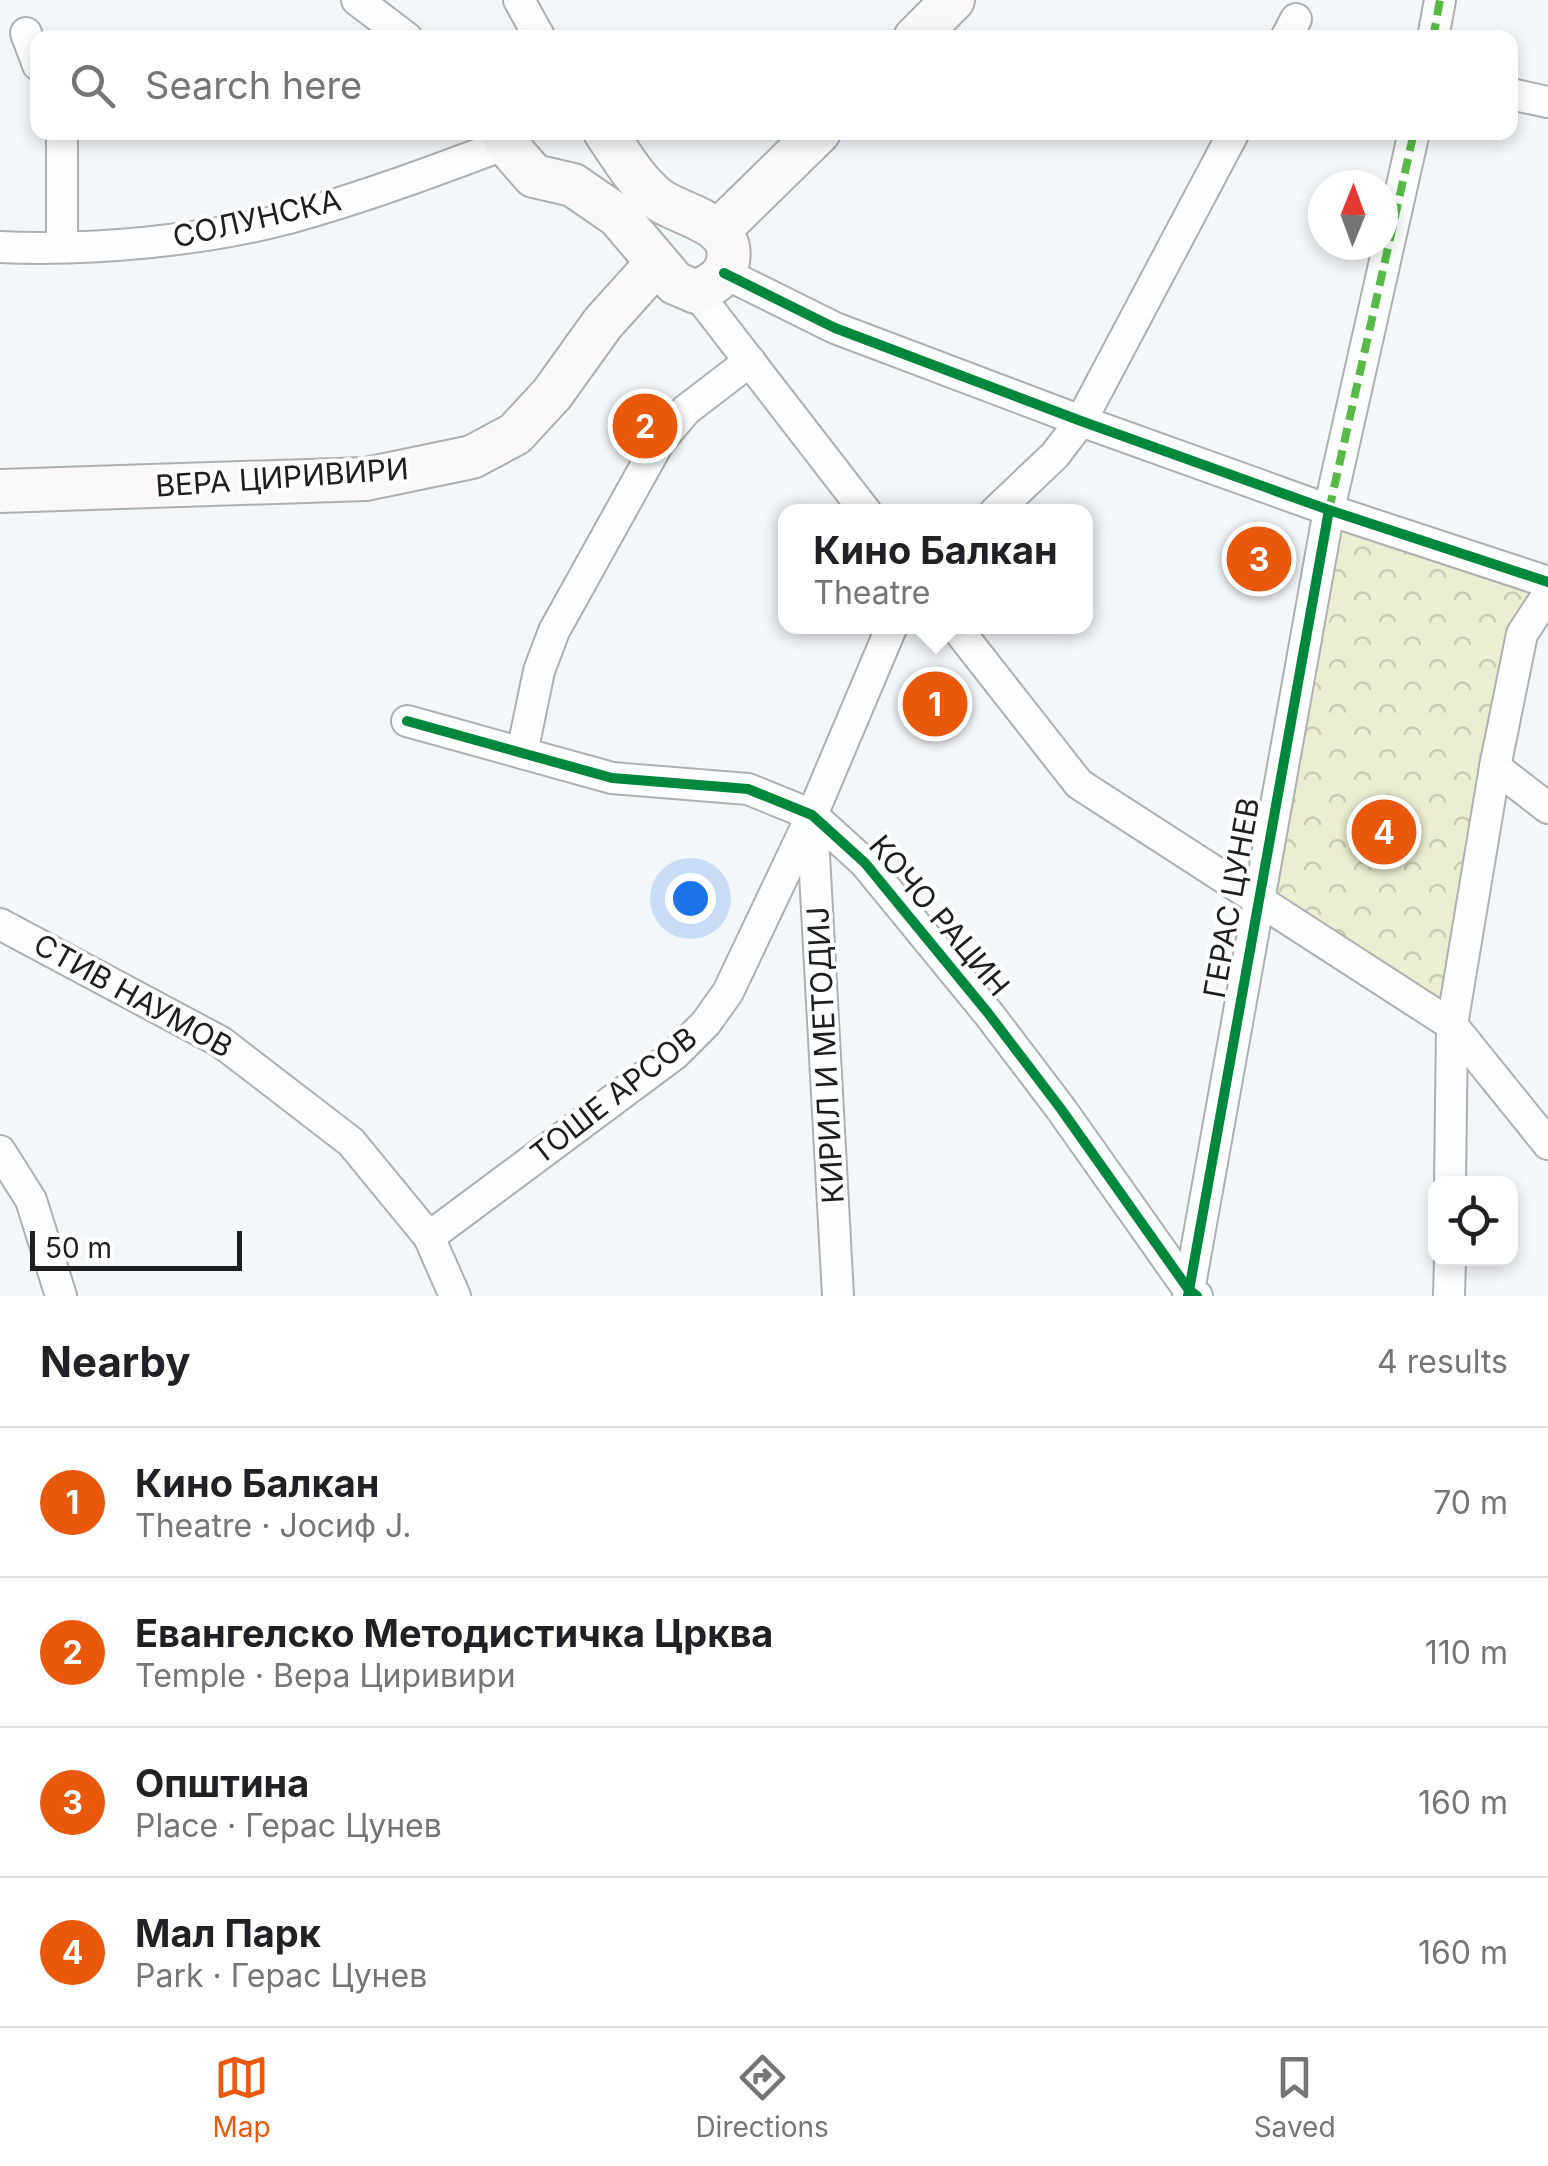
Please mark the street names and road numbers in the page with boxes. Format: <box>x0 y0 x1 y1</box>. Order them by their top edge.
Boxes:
street label: СОЛУНСКА <box>169 181 344 255</box>
street label: ВЕРА ЦИРИВИРИ <box>154 450 410 504</box>
street label: ГЕРАС ЦУНЕВ <box>1196 795 1266 1001</box>
street label: КОЧО РАЦИН <box>862 828 1017 1003</box>
street label: КИРИЛ И МЕТОДИЈ <box>799 906 851 1204</box>
street label: СТИВ НАУМОВ <box>28 926 239 1065</box>
street label: ТОШЕ АРСОВ <box>523 1019 704 1171</box>

